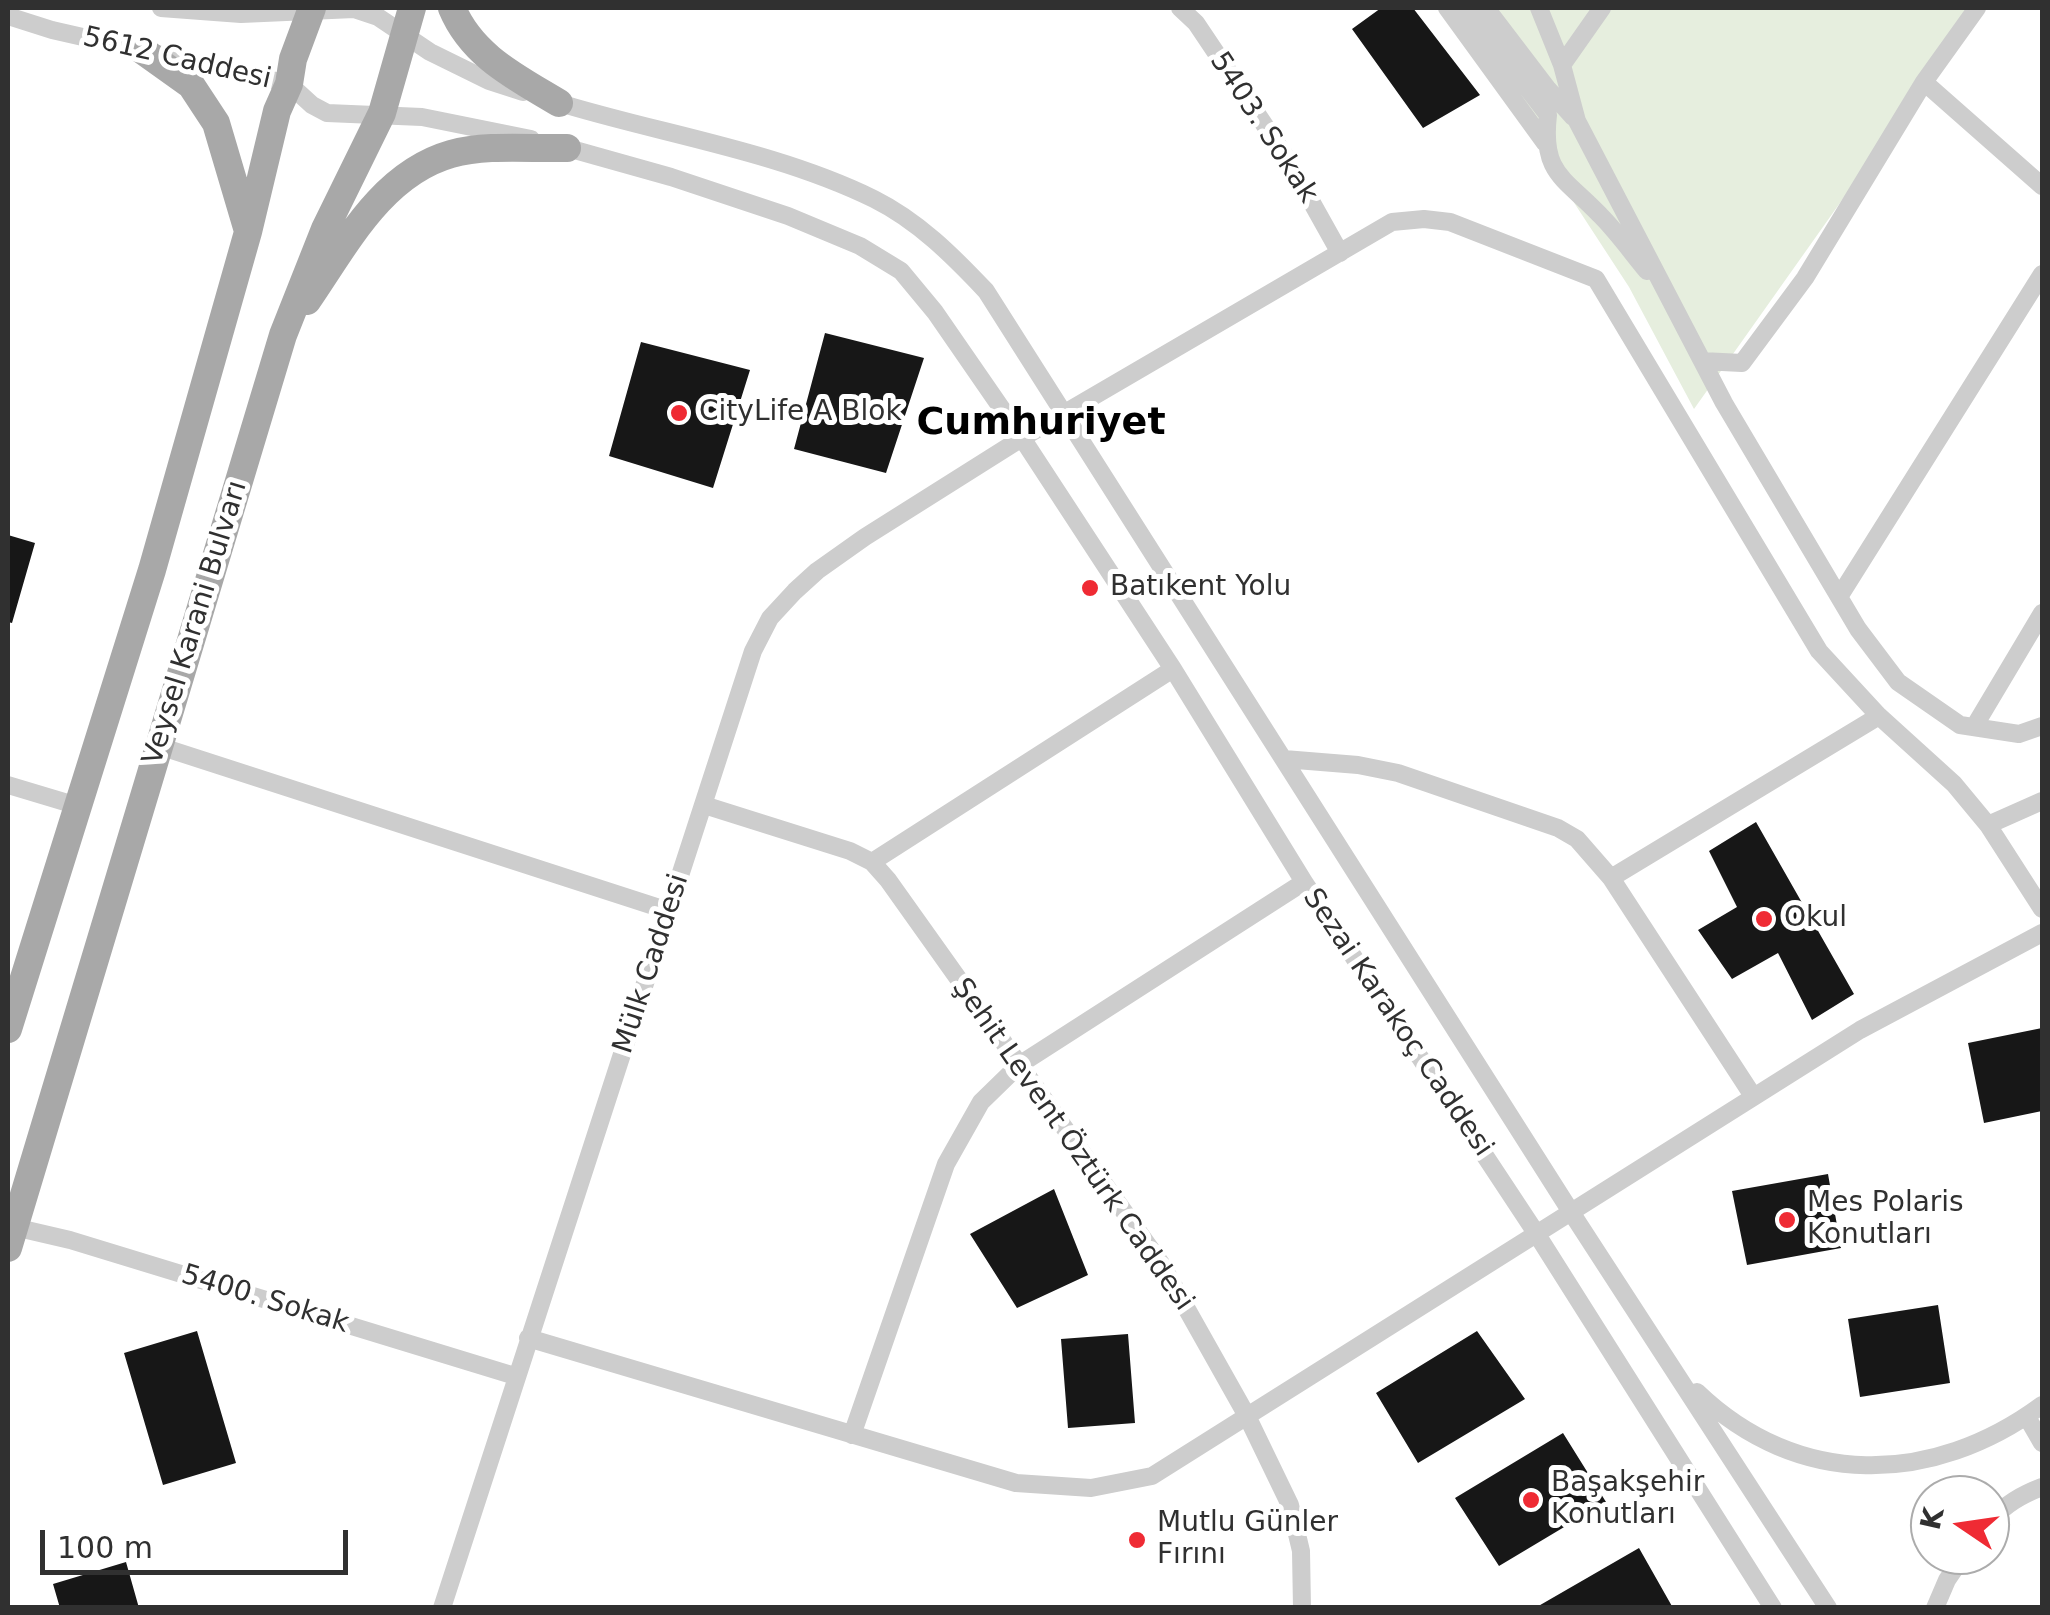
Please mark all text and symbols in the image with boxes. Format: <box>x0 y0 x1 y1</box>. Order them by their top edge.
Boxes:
street label: 5612 Caddesi <box>80 21 274 97</box>
street label: 5403. Sokak <box>1202 46 1324 210</box>
place label: CityLife A Blok <box>699 396 902 430</box>
district label: Cumhuriyet <box>916 401 1166 447</box>
marker: CityLife A Blok <box>668 402 690 424</box>
street label: Veysel Karani Bulvarı <box>137 477 255 769</box>
place label: Batıkent Yolu <box>1110 571 1291 605</box>
marker: Batıkent Yolu <box>1079 577 1101 599</box>
street label: Mülk Caddesi <box>607 870 697 1058</box>
street label: Sezai Karakoç Caddesi <box>1295 883 1499 1163</box>
place label: Okul <box>1784 902 1847 936</box>
marker: Okul <box>1753 908 1775 930</box>
street label: Şehit Levent Öztürk Caddesi <box>944 972 1200 1318</box>
place label: Mes Polaris Konutları <box>1807 1187 1964 1253</box>
marker: Mes Polaris Konutları <box>1776 1209 1798 1231</box>
street label: 5400. Sokak <box>177 1259 353 1341</box>
place label: Başakşehir Konutları <box>1551 1467 1704 1533</box>
north arrow <box>1910 1475 2010 1575</box>
marker: Başakşehir Konutları <box>1520 1489 1542 1511</box>
text: K <box>1914 1504 1951 1533</box>
place label: Mutlu Günler Fırını <box>1157 1507 1338 1573</box>
scale bar <box>45 1510 352 1572</box>
marker: Mutlu Günler Fırını <box>1126 1529 1148 1551</box>
text: 100 m <box>57 1530 153 1565</box>

